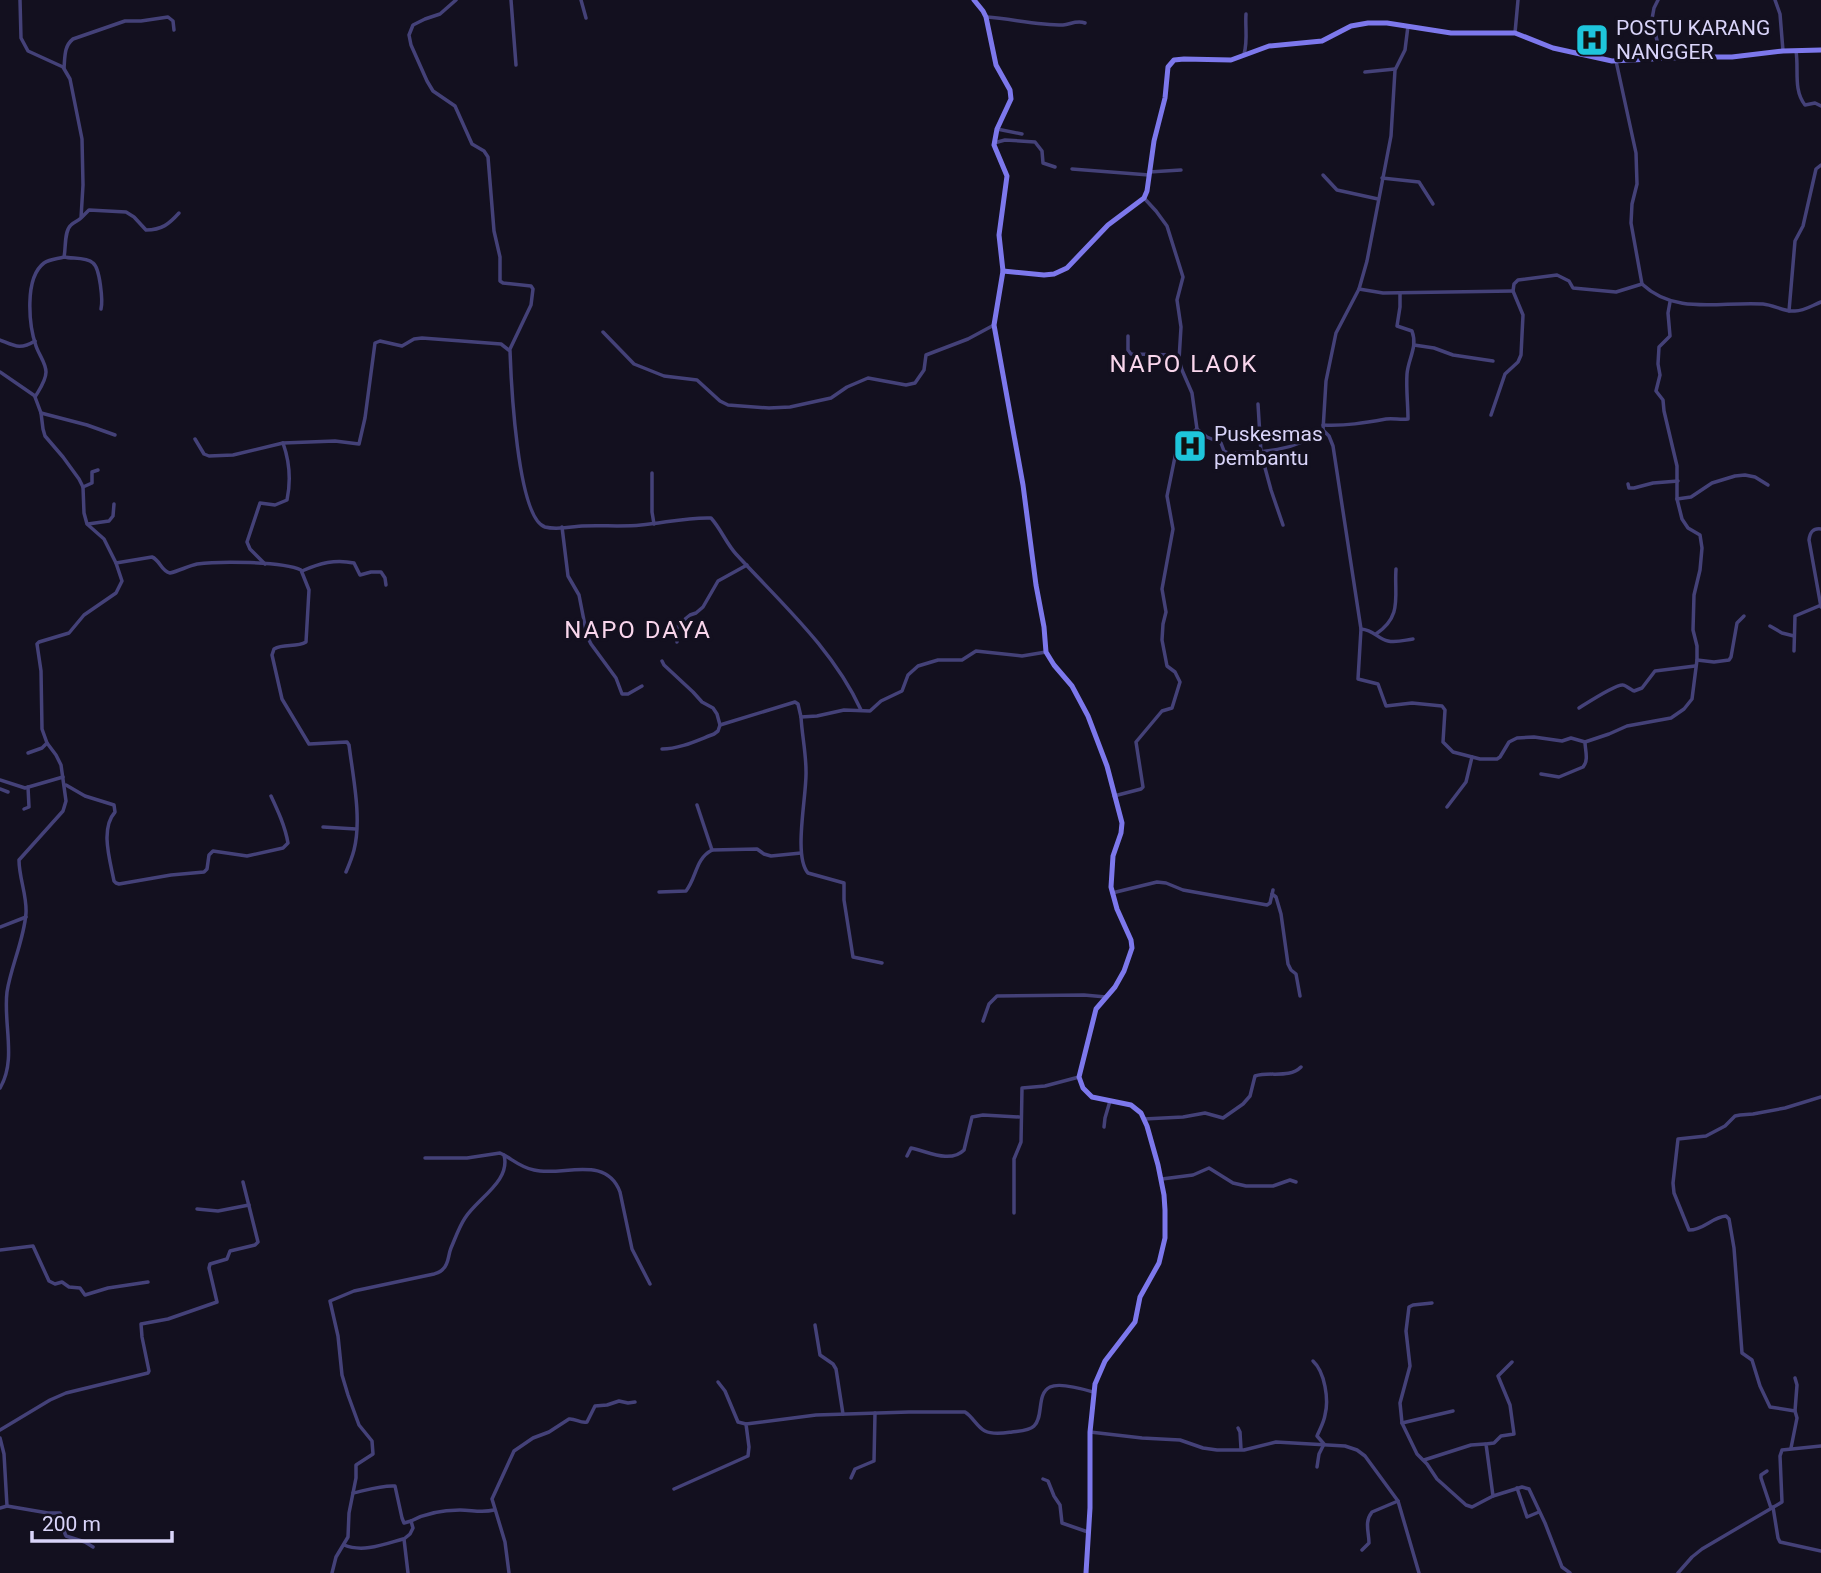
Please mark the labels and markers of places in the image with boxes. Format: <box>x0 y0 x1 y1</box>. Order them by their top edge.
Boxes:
place label: POSTU KARANG NANGGER <box>1616 16 1770 64</box>
hospital icon: POSTU KARANG NANGGER <box>1573 21 1611 59</box>
place label: Puskesmas pembantu <box>1214 422 1323 470</box>
hospital icon: Puskesmas pembantu <box>1171 427 1209 465</box>

